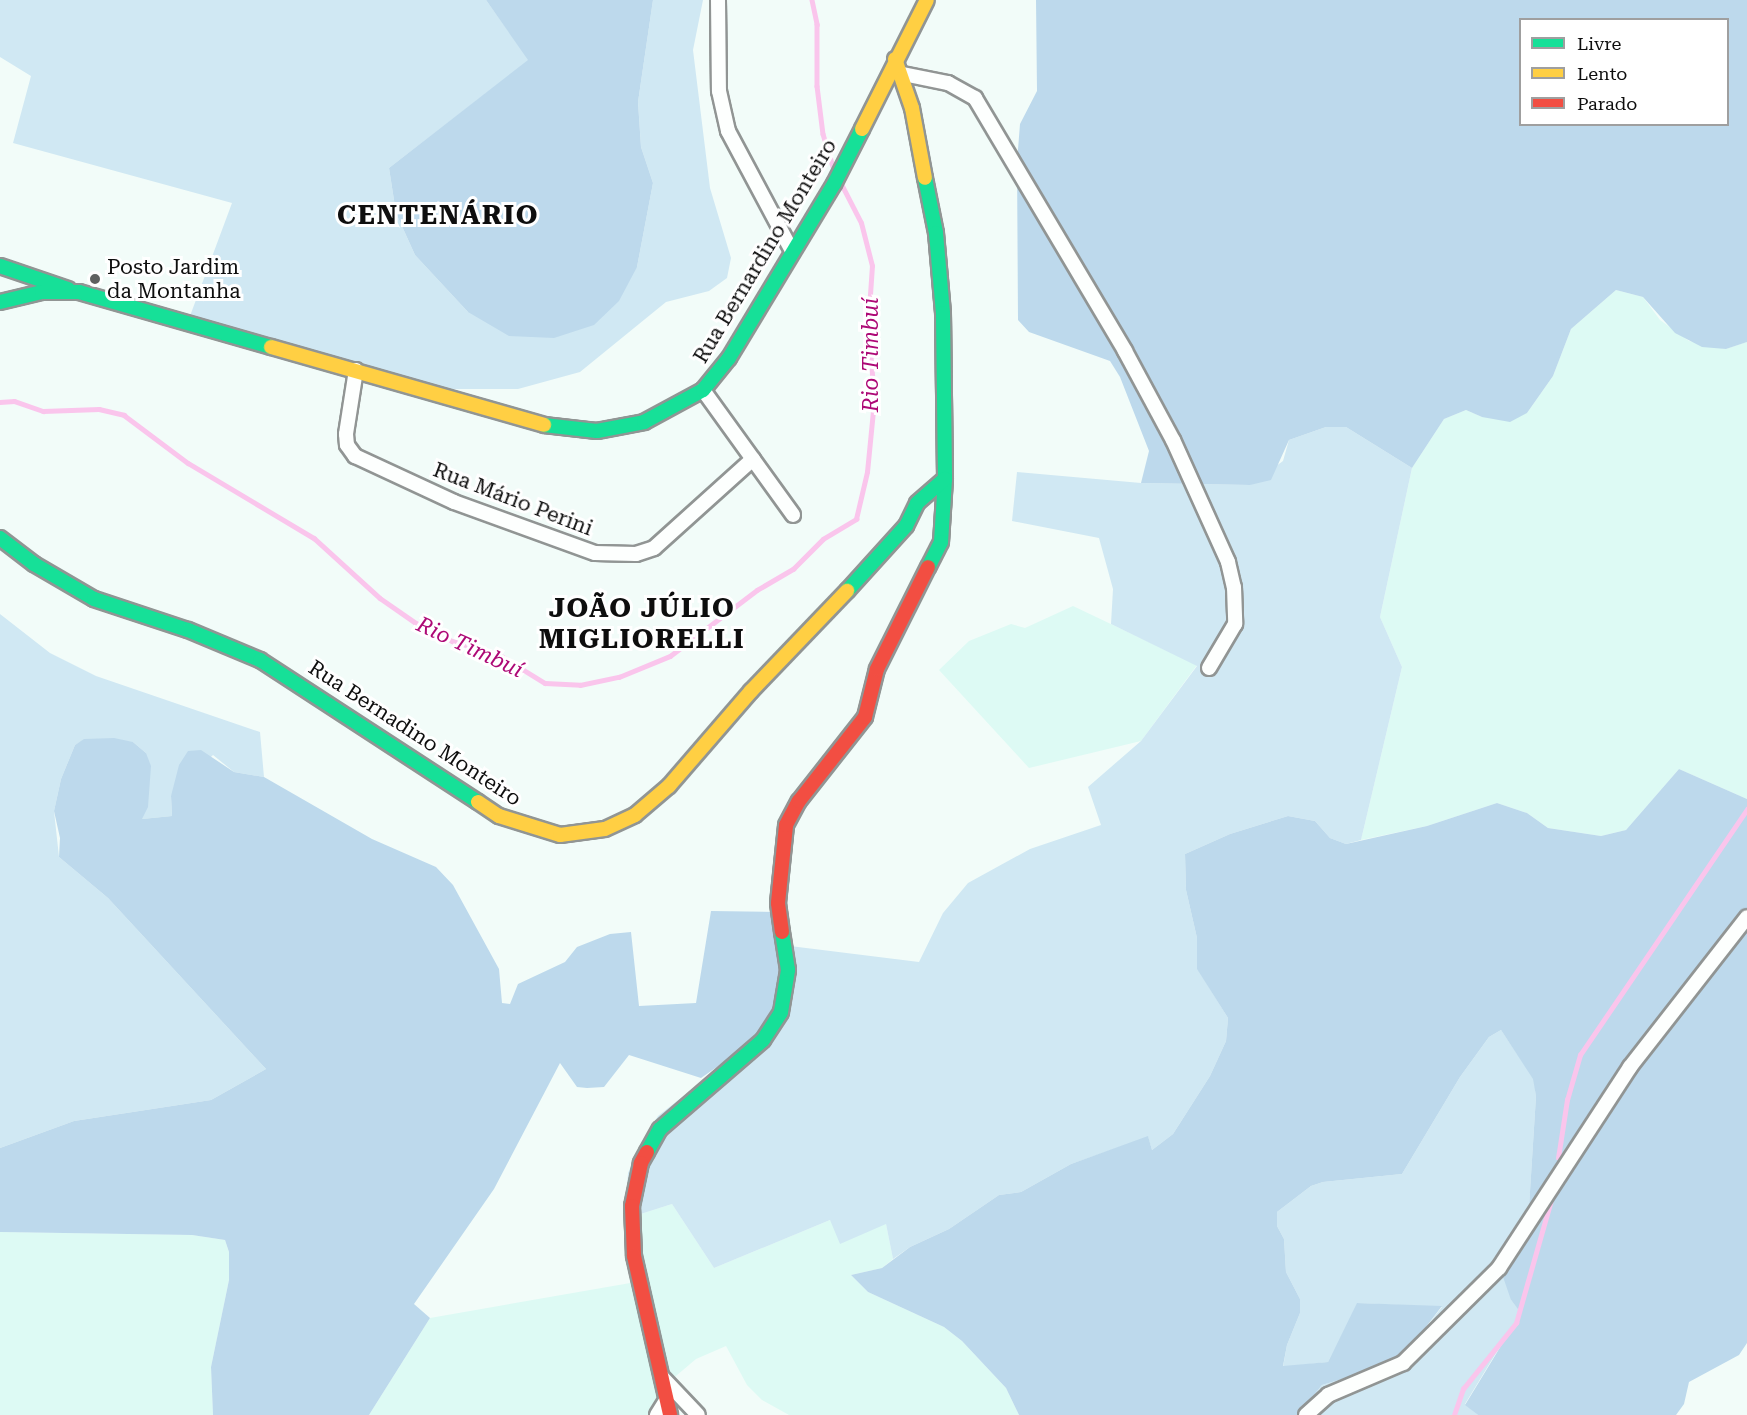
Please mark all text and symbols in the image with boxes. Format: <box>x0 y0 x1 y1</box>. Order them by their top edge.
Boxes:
legend <box>1519 18 1729 126</box>
text: Livre <box>1577 33 1621 54</box>
text: Lento <box>1577 63 1627 84</box>
text: Parado <box>1577 93 1637 114</box>
street label: Rua Bernardino Monteiro <box>688 134 842 368</box>
district label: CENTENÁRIO <box>337 200 539 232</box>
place label: Posto Jardim da Montanha <box>107 254 241 304</box>
marker: Posto Jardim da Montanha <box>88 272 102 286</box>
water label: Rio Timbuí <box>858 298 884 412</box>
street label: Rua Mário Perini <box>430 457 596 541</box>
district label: JOÃO JÚLIO MIGLIORELLI <box>539 592 745 655</box>
water label: Rio Timbuí <box>412 611 528 683</box>
street label: Rua Bernadino Monteiro <box>304 655 526 811</box>

